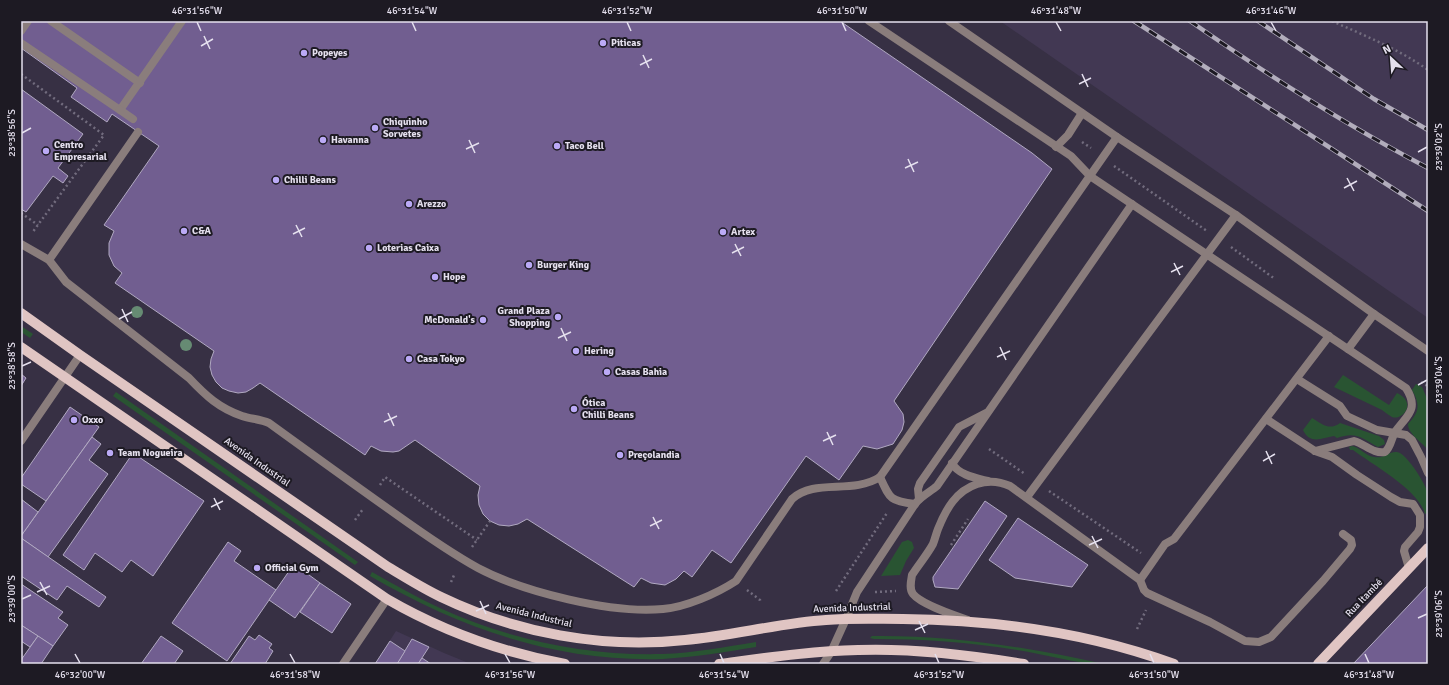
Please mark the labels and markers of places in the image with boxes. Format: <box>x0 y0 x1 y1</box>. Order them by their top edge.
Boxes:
place label: Piticas <box>611 37 641 49</box>
marker: Piticas <box>598 38 608 48</box>
place label: Popeyes <box>312 47 348 59</box>
marker: Popeyes <box>299 48 309 58</box>
place label: Chiquinho Sorvetes <box>383 116 427 140</box>
marker: Chiquinho Sorvetes <box>370 123 380 133</box>
place label: Havanna <box>331 134 369 146</box>
marker: Havanna <box>318 135 328 145</box>
place label: Centro Empresarial <box>54 139 107 163</box>
place label: Taco Bell <box>565 140 604 152</box>
marker: Taco Bell <box>552 141 562 151</box>
marker: Centro Empresarial <box>41 146 51 156</box>
place label: Chilli Beans <box>284 174 336 186</box>
marker: Chilli Beans <box>271 175 281 185</box>
place label: Arezzo <box>417 198 446 210</box>
marker: Arezzo <box>404 199 414 209</box>
place label: C&A <box>192 225 212 237</box>
marker: C&A <box>179 226 189 236</box>
place label: Artex <box>731 226 755 238</box>
marker: Artex <box>718 227 728 237</box>
place label: Loterias Caixa <box>377 242 439 254</box>
marker: Loterias Caixa <box>364 243 374 253</box>
place label: Burger King <box>537 259 590 271</box>
marker: Burger King <box>524 260 534 270</box>
place label: Hope <box>443 271 465 283</box>
marker: Hope <box>430 272 440 282</box>
place label: Grand Plaza Shopping <box>498 305 551 329</box>
marker: Grand Plaza Shopping <box>553 312 563 322</box>
place label: McDonald's <box>424 314 476 326</box>
marker: McDonald's <box>478 315 488 325</box>
place label: Hering <box>584 345 614 357</box>
marker: Hering <box>571 346 581 356</box>
place label: Casa Tokyo <box>417 353 465 365</box>
marker: Casa Tokyo <box>404 354 414 364</box>
place label: Casas Bahia <box>615 366 667 378</box>
marker: Casas Bahia <box>602 367 612 377</box>
place label: Ótica Chilli Beans <box>582 396 634 421</box>
marker: Ótica Chilli Beans <box>569 404 579 414</box>
place label: Oxxo <box>82 414 103 426</box>
marker: Oxxo <box>69 415 79 425</box>
place label: Team Nogueira <box>118 447 183 459</box>
marker: Team Nogueira <box>105 448 115 458</box>
place label: Preçolandia <box>628 449 680 461</box>
marker: Preçolandia <box>615 450 625 460</box>
place label: Official Gym <box>265 562 319 574</box>
marker: Official Gym <box>252 563 262 573</box>

